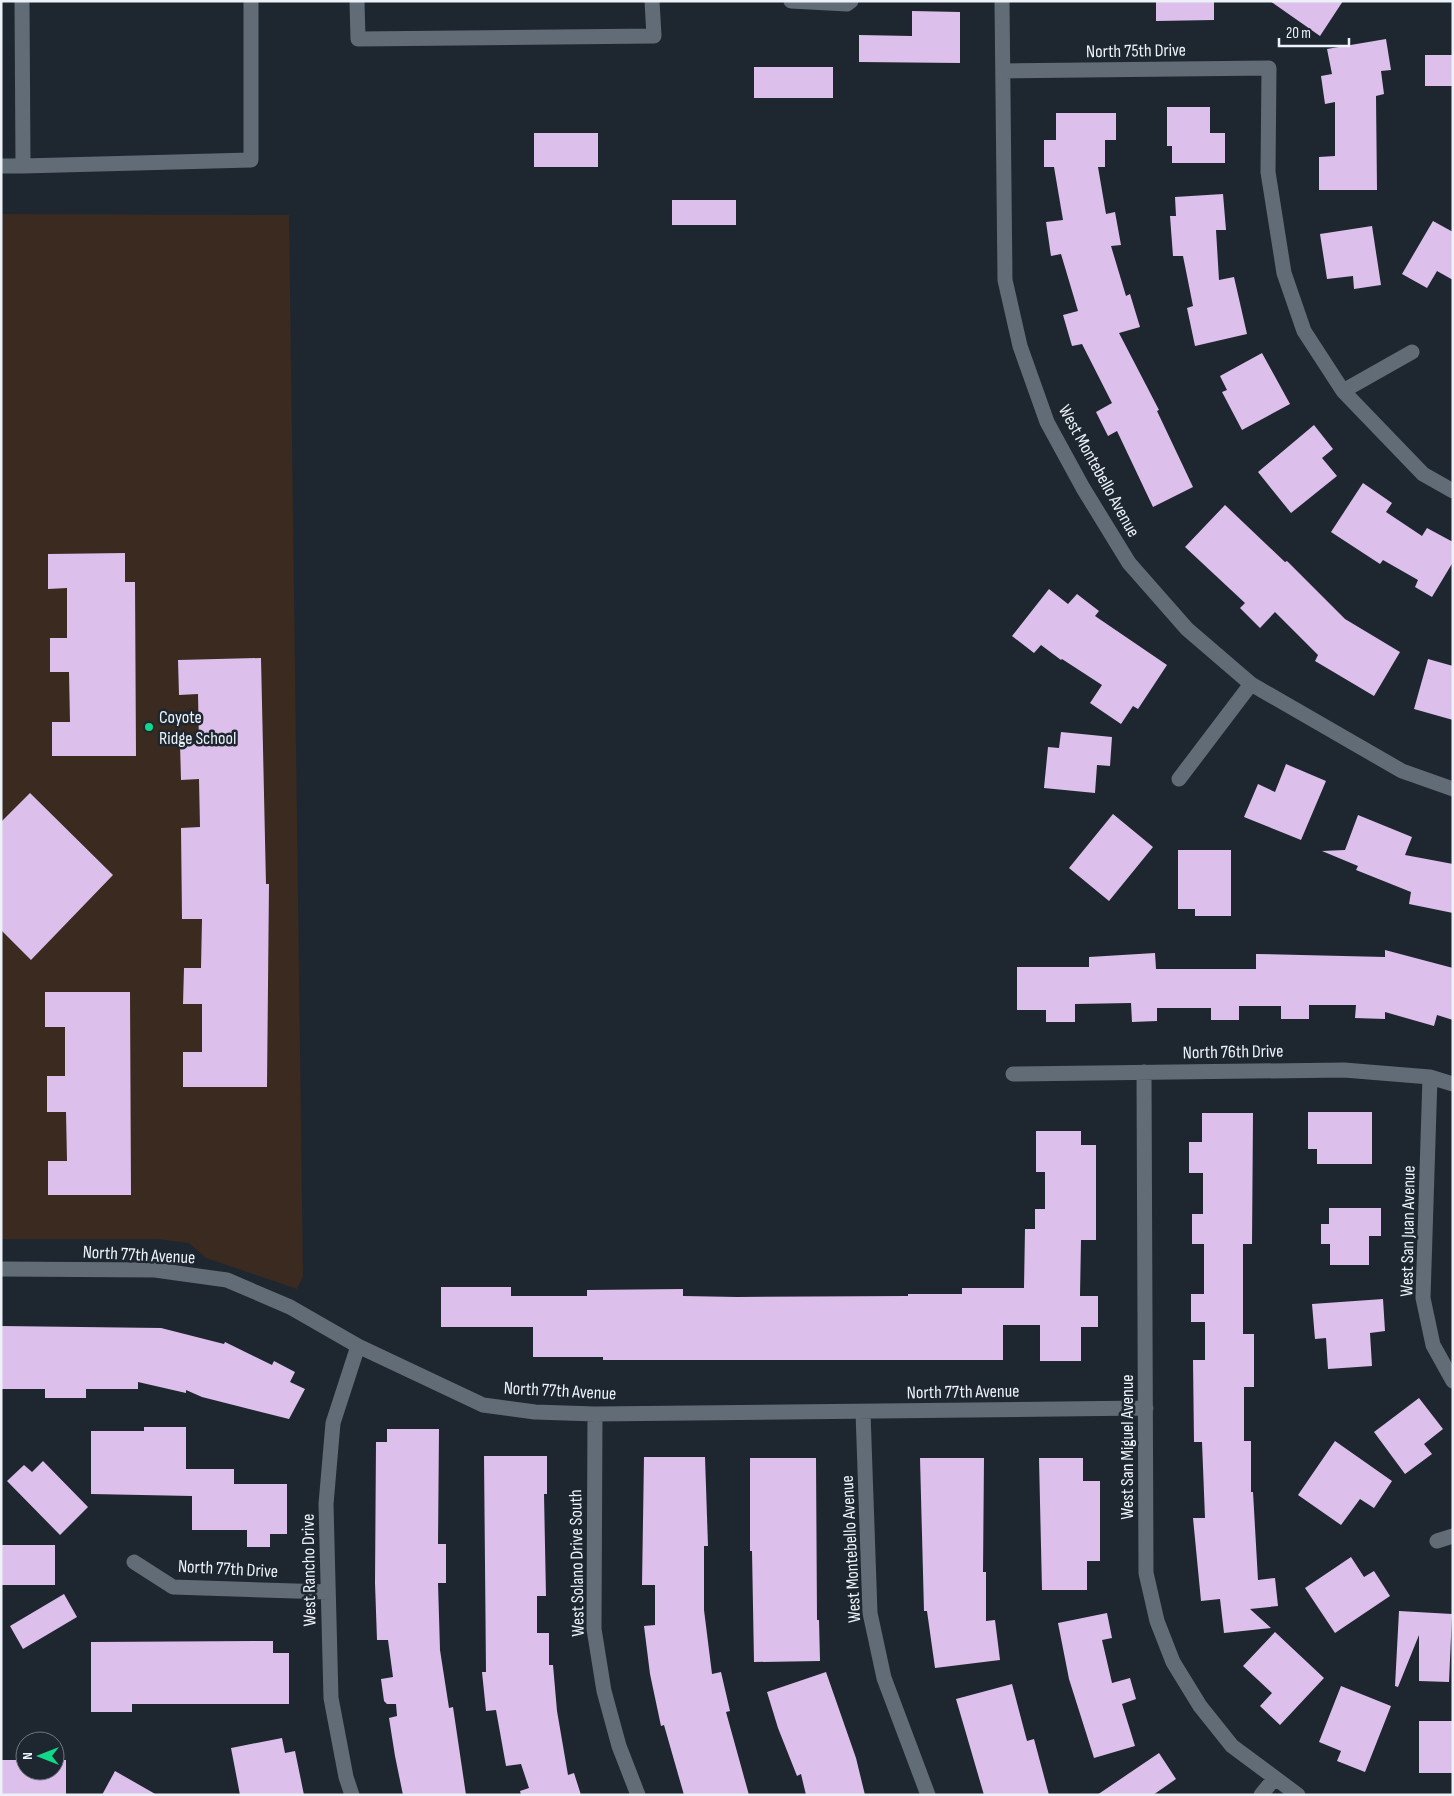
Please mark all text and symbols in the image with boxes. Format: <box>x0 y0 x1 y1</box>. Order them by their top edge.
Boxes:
scale bar <box>1279 15 1349 47</box>
text: 20 m <box>1286 24 1311 43</box>
street label: North 75th Drive <box>1086 40 1186 62</box>
street label: West Montebello Avenue <box>1054 401 1144 541</box>
place label: Coyote Ridge School <box>159 707 236 749</box>
marker: Coyote Ridge School <box>143 721 155 733</box>
street label: North 76th Drive <box>1183 1041 1283 1063</box>
street label: West San Juan Avenue <box>1396 1165 1420 1297</box>
street label: North 77th Avenue <box>82 1242 196 1268</box>
street label: West San Miguel Avenue <box>1117 1375 1138 1519</box>
street label: North 77th Avenue <box>503 1378 617 1404</box>
street label: North 77th Avenue <box>906 1381 1020 1403</box>
street label: West Montebello Avenue <box>837 1475 865 1623</box>
street label: West Solano Drive South <box>565 1489 589 1637</box>
street label: West Rancho Drive <box>298 1513 320 1627</box>
street label: North 77th Drive <box>177 1556 279 1582</box>
north arrow <box>15 1731 65 1781</box>
text: N <box>19 1752 36 1760</box>

